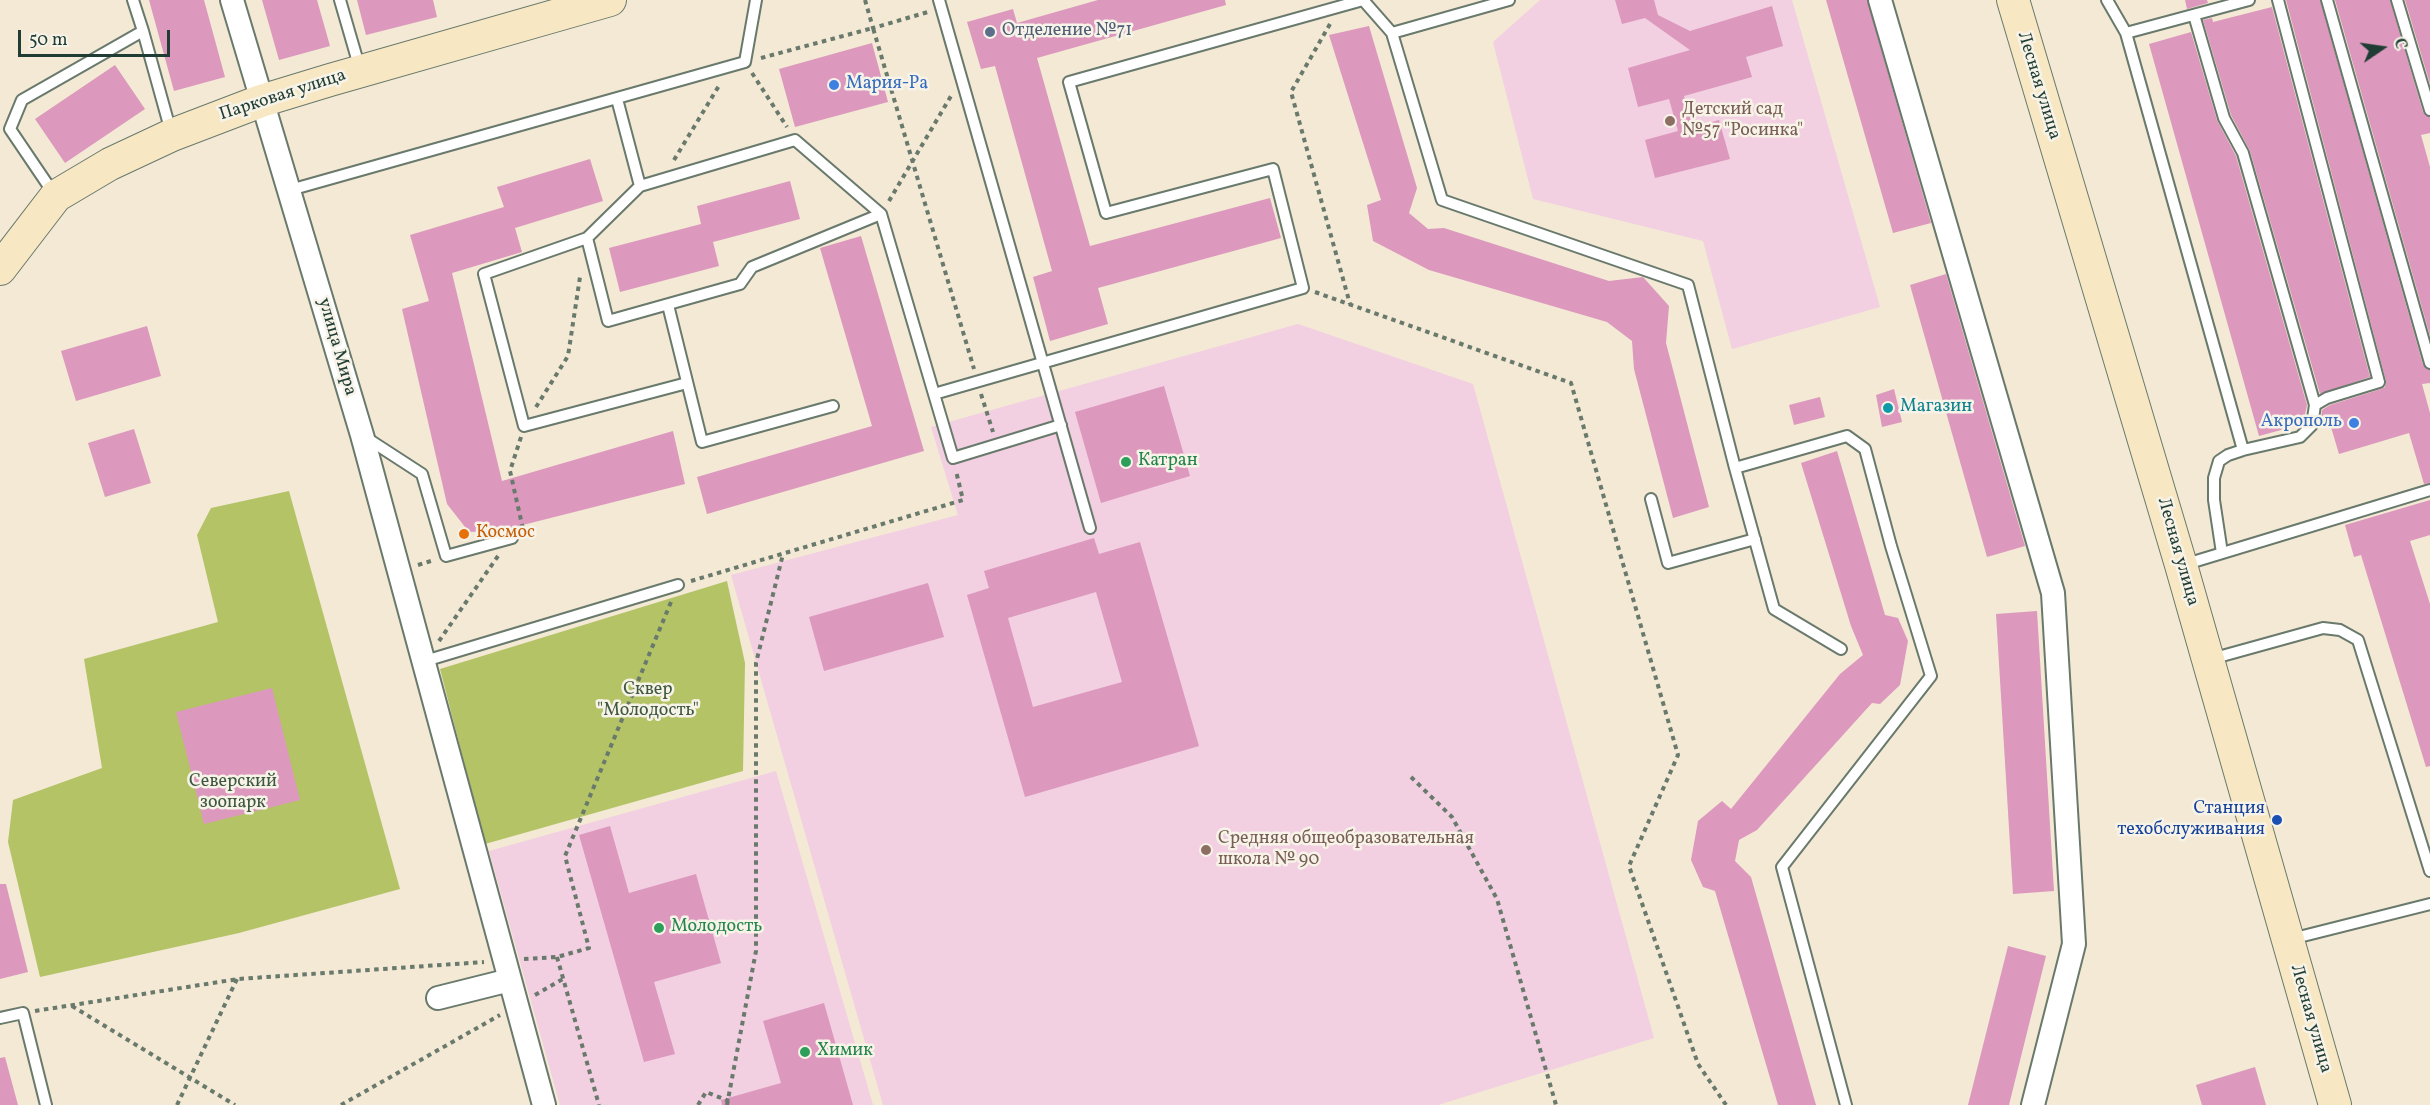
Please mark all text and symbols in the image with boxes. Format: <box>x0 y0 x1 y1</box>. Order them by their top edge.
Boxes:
scale bar <box>21 18 172 56</box>
north arrow <box>2352 18 2412 78</box>
place label: Отделение №71 <box>1002 21 1132 43</box>
marker: Отделение №71 <box>983 25 997 39</box>
text: 50 m <box>29 28 68 53</box>
street label: Лесная улица <box>2011 29 2065 143</box>
text: С <box>2388 36 2411 51</box>
street label: Парковая улица <box>217 65 349 127</box>
place label: Мария-Ра <box>846 74 928 96</box>
marker: Мария-Ра <box>827 78 841 92</box>
place label: Детский сад №57 "Росинка" <box>1682 100 1803 142</box>
marker: Детский сад №57 "Росинка" <box>1663 114 1677 128</box>
street label: улица Мира <box>312 296 360 398</box>
place label: Магазин <box>1900 397 1972 419</box>
marker: Магазин <box>1881 401 1895 415</box>
place label: Акрополь <box>2261 412 2342 434</box>
marker: Акрополь <box>2347 416 2361 430</box>
place label: Катран <box>1138 451 1198 473</box>
marker: Катран <box>1119 455 1133 469</box>
street label: Лесная улица <box>2151 495 2203 609</box>
place label: Космос <box>476 523 535 545</box>
marker: Космос <box>457 527 471 541</box>
park label: Сквер "Молодость" <box>597 680 699 722</box>
park label: Северский зоопарк <box>189 772 277 814</box>
place label: Станция техобслуживания <box>2117 799 2265 842</box>
marker: Станция техобслуживания <box>2270 813 2284 827</box>
place label: Средняя общеобразовательная школа № 90 <box>1218 829 1474 872</box>
marker: Средняя общеобразовательная школа № 90 <box>1199 843 1213 857</box>
place label: Молодость <box>671 917 762 939</box>
marker: Молодость <box>652 921 666 935</box>
street label: Лесная улица <box>2284 962 2336 1076</box>
place label: Химик <box>817 1041 873 1063</box>
marker: Химик <box>798 1045 812 1059</box>

